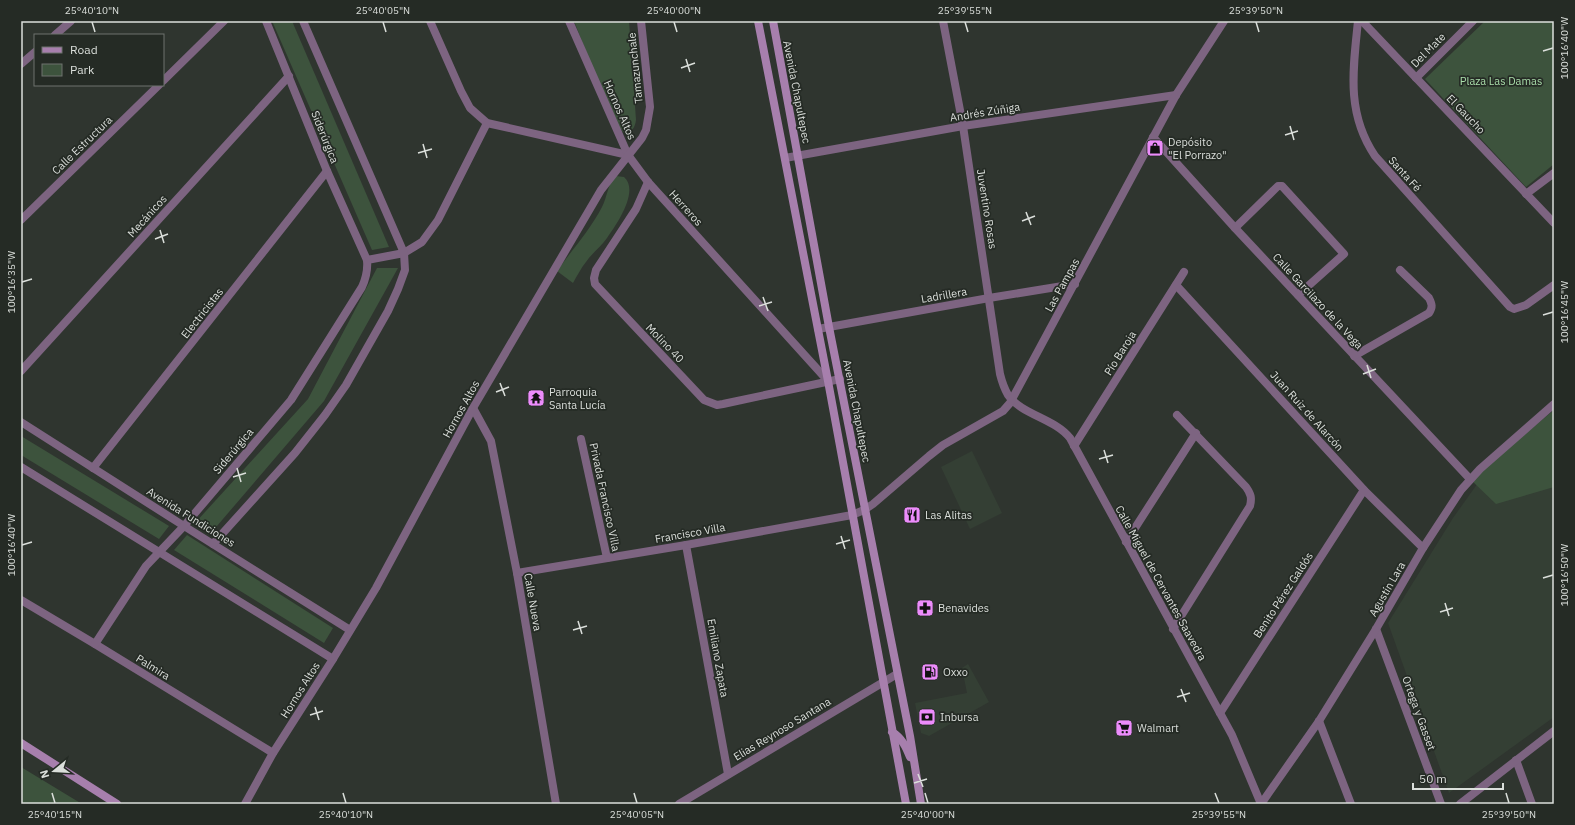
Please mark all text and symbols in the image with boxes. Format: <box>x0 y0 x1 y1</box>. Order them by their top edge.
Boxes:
text: 25°40'10"N <box>65 4 119 17</box>
text: 25°40'05"N <box>356 4 410 17</box>
text: 25°40'00"N <box>647 4 701 17</box>
text: 25°39'55"N <box>938 4 992 17</box>
text: 25°39'50"N <box>1229 4 1283 17</box>
text: 100°16'40"W <box>1558 17 1571 79</box>
street label: Del Mate <box>1408 30 1448 70</box>
street label: Tamazunchale <box>624 32 646 104</box>
legend <box>34 34 164 86</box>
street label: Avenida Chapultepec <box>780 39 814 145</box>
text: Road <box>70 42 98 57</box>
text: Park <box>70 62 95 77</box>
park label: Plaza Las Damas <box>1460 74 1542 88</box>
street label: Hornos Altos <box>601 78 639 142</box>
street label: El Gaucho <box>1444 91 1488 137</box>
street label: Andrés Zúñiga <box>949 100 1021 124</box>
street label: Siderúrgica <box>308 109 342 166</box>
street label: Calle Estructura <box>49 113 115 177</box>
place label: Depósito "El Porrazo" <box>1168 135 1227 162</box>
shop icon: Depósito "El Porrazo" <box>1145 138 1165 158</box>
street label: Santa Fé <box>1385 153 1425 195</box>
street label: Juventino Rosas <box>974 168 1000 250</box>
street label: Herreros <box>666 187 706 229</box>
street label: Mecánicos <box>124 192 170 240</box>
street label: Calle Garcilazo de la Vega <box>1270 250 1366 352</box>
text: 100°16'35"W <box>5 251 18 313</box>
street label: Las Pampas <box>1042 256 1082 314</box>
text: 100°16'45"W <box>1558 281 1571 343</box>
street label: Ladrillera <box>920 284 968 306</box>
street label: Electricistas <box>178 285 226 341</box>
street label: Molino 40 <box>643 320 687 366</box>
street label: Pío Baroja <box>1101 328 1139 378</box>
street label: Avenida Chapultepec <box>840 358 874 464</box>
street label: Juan Ruiz de Alarcón <box>1267 368 1347 454</box>
street label: Hornos Altos <box>439 378 483 440</box>
place label: Parroquia Santa Lucía <box>549 385 606 412</box>
temple icon: Parroquia Santa Lucía <box>526 388 546 408</box>
street label: Siderúrgica <box>210 425 256 477</box>
street label: Privada Francisco Villa <box>587 441 623 553</box>
street label: Avenida Fundiciones <box>144 484 238 550</box>
street label: Calle Miguel de Cervantes Saavedra <box>1112 503 1210 663</box>
restaurant icon: Las Alitas <box>902 505 922 525</box>
place label: Las Alitas <box>925 508 972 522</box>
text: 100°16'40"W <box>5 514 18 576</box>
street label: Francisco Villa <box>654 520 726 546</box>
text: 100°16'50"W <box>1558 544 1571 606</box>
street label: Benito Pérez Galdós <box>1250 550 1316 640</box>
street label: Agustín Lara <box>1366 559 1408 619</box>
street label: Calle Nueva <box>521 572 545 632</box>
pharmacy icon: Benavides <box>915 598 935 618</box>
place label: Benavides <box>938 601 989 615</box>
street label: Emiliano Zapata <box>704 618 732 699</box>
street label: Palmira <box>133 651 173 683</box>
street label: Hornos Altos <box>277 659 323 721</box>
fuel station icon: Oxxo <box>920 662 940 682</box>
place label: Oxxo <box>943 665 968 679</box>
street label: Ortega y Gasset <box>1399 674 1439 752</box>
street label: Elias Reynoso Santana <box>731 694 833 764</box>
bank icon: Inbursa <box>917 707 937 727</box>
place label: Inbursa <box>940 710 979 724</box>
supermarket icon: Walmart <box>1114 718 1134 738</box>
place label: Walmart <box>1137 721 1179 735</box>
north arrow <box>34 751 74 791</box>
scale bar <box>1413 765 1503 791</box>
text: N <box>37 768 52 780</box>
text: 50 m <box>1419 771 1447 786</box>
text: 25°40'15"N <box>28 808 82 821</box>
text: 25°40'10"N <box>319 808 373 821</box>
text: 25°40'05"N <box>610 808 664 821</box>
text: 25°40'00"N <box>901 808 955 821</box>
text: 25°39'55"N <box>1192 808 1246 821</box>
text: 25°39'50"N <box>1482 808 1536 821</box>

